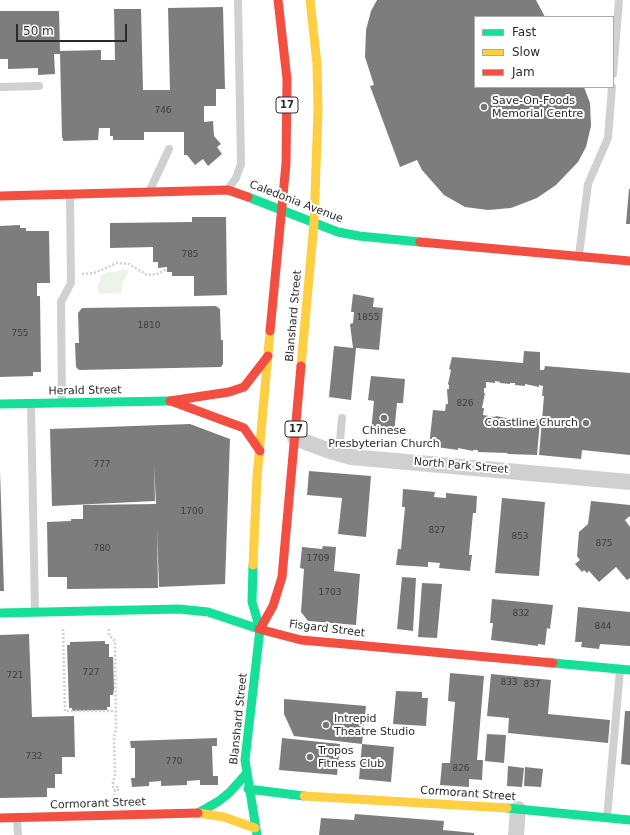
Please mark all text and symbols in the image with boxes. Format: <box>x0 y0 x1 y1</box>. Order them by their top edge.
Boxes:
scale bar <box>18 16 129 42</box>
legend <box>474 16 614 88</box>
text: 50 m <box>23 24 54 38</box>
text: Fast <box>512 25 536 39</box>
text: Slow <box>512 45 540 59</box>
text: Jam <box>512 65 535 79</box>
place label: Save-On-Foods Memorial Centre <box>492 94 583 120</box>
road number: 17 <box>276 97 298 113</box>
marker: Save-On-Foods Memorial Centre <box>479 102 489 112</box>
house number: 746 <box>154 106 172 116</box>
street label: Caledonia Avenue <box>247 178 345 226</box>
house number: 785 <box>181 250 199 260</box>
street label: Blanshard Street <box>283 270 305 362</box>
house number: 1855 <box>357 313 379 323</box>
house number: 1810 <box>138 321 160 331</box>
house number: 755 <box>11 329 29 339</box>
street label: Herald Street <box>48 384 122 398</box>
house number: 826 <box>456 399 474 409</box>
marker: Chinese Presbyterian Church <box>379 413 389 423</box>
place label: Coastline Church <box>485 416 578 430</box>
marker: Coastline Church <box>581 418 591 428</box>
road number: 17 <box>285 421 307 437</box>
place label: Chinese Presbyterian Church <box>328 424 440 450</box>
street label: North Park Street <box>413 455 509 477</box>
house number: 777 <box>93 460 111 470</box>
house number: 1700 <box>181 507 203 517</box>
house number: 827 <box>428 526 446 536</box>
house number: 853 <box>511 532 529 542</box>
house number: 875 <box>595 539 613 549</box>
house number: 780 <box>93 544 111 554</box>
house number: 1709 <box>307 554 329 564</box>
house number: 1703 <box>319 588 341 598</box>
house number: 832 <box>512 609 530 619</box>
street label: Fisgard Street <box>288 618 366 640</box>
house number: 844 <box>594 622 612 632</box>
house number: 727 <box>82 668 100 678</box>
house number: 721 <box>6 671 24 681</box>
street label: Blanshard Street <box>228 673 250 765</box>
house number: 833 <box>500 678 518 688</box>
house number: 837 <box>523 680 541 690</box>
place label: Intrepid Theatre Studio <box>334 712 415 738</box>
marker: Intrepid Theatre Studio <box>321 720 331 730</box>
place label: Tropos Fitness Club <box>318 744 384 770</box>
house number: 732 <box>25 752 43 762</box>
marker: Tropos Fitness Club <box>305 752 315 762</box>
house number: 770 <box>165 757 183 767</box>
house number: 826 <box>452 764 470 774</box>
street label: Cormorant Street <box>420 784 516 804</box>
street label: Cormorant Street <box>50 796 146 812</box>

